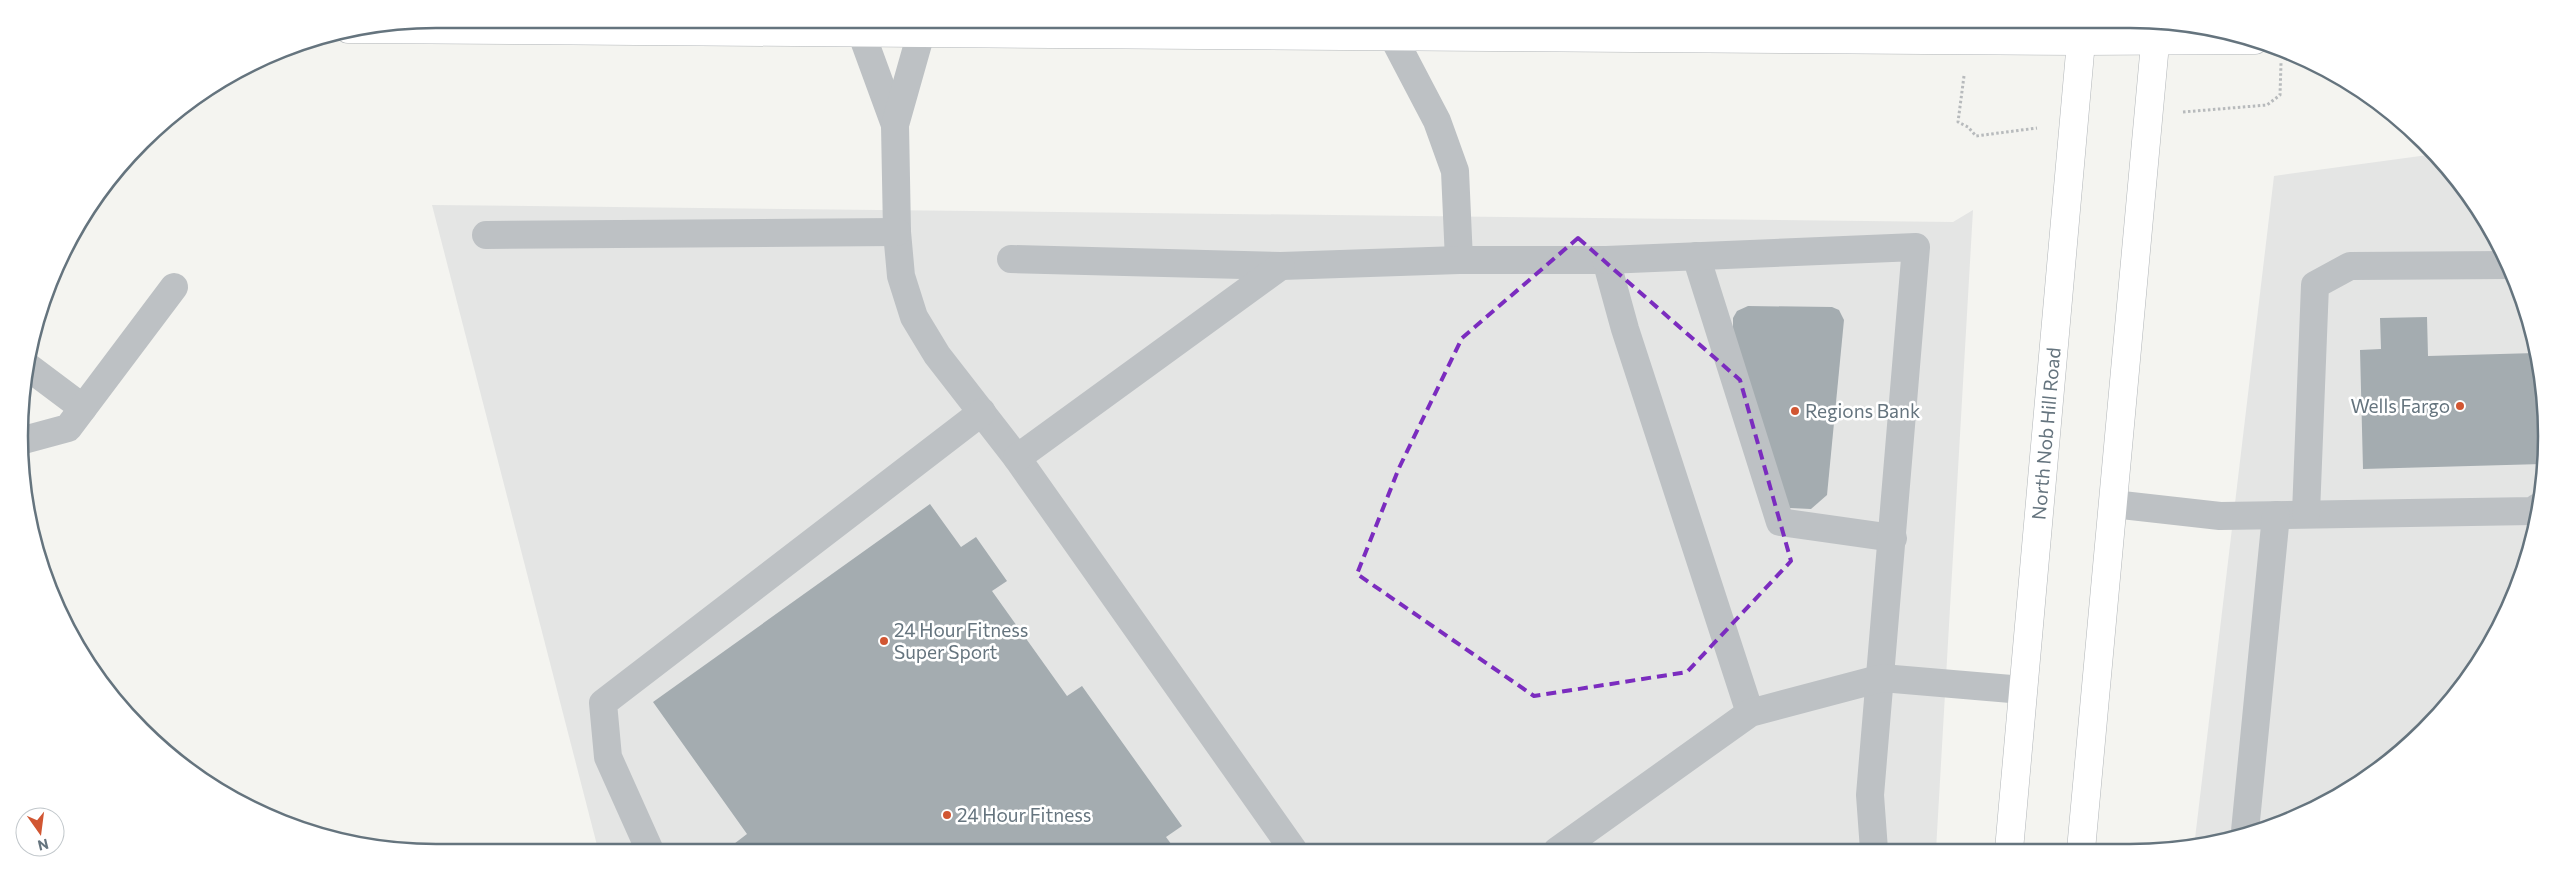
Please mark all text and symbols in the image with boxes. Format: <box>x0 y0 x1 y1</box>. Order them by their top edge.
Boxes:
street label: North Nob Hill Road <box>2026 346 2065 521</box>
place label: Wells Fargo <box>2350 394 2450 417</box>
place label: Regions Bank <box>1805 399 1920 422</box>
marker: Wells Fargo <box>2454 400 2466 412</box>
marker: Regions Bank <box>1789 405 1801 417</box>
place label: 24 Hour Fitness Super Sport <box>894 618 1028 663</box>
marker: 24 Hour Fitness Super Sport <box>878 635 890 647</box>
place label: 24 Hour Fitness <box>957 803 1091 826</box>
north arrow <box>15 807 65 857</box>
marker: 24 Hour Fitness <box>941 809 953 821</box>
text: N <box>36 836 50 855</box>

